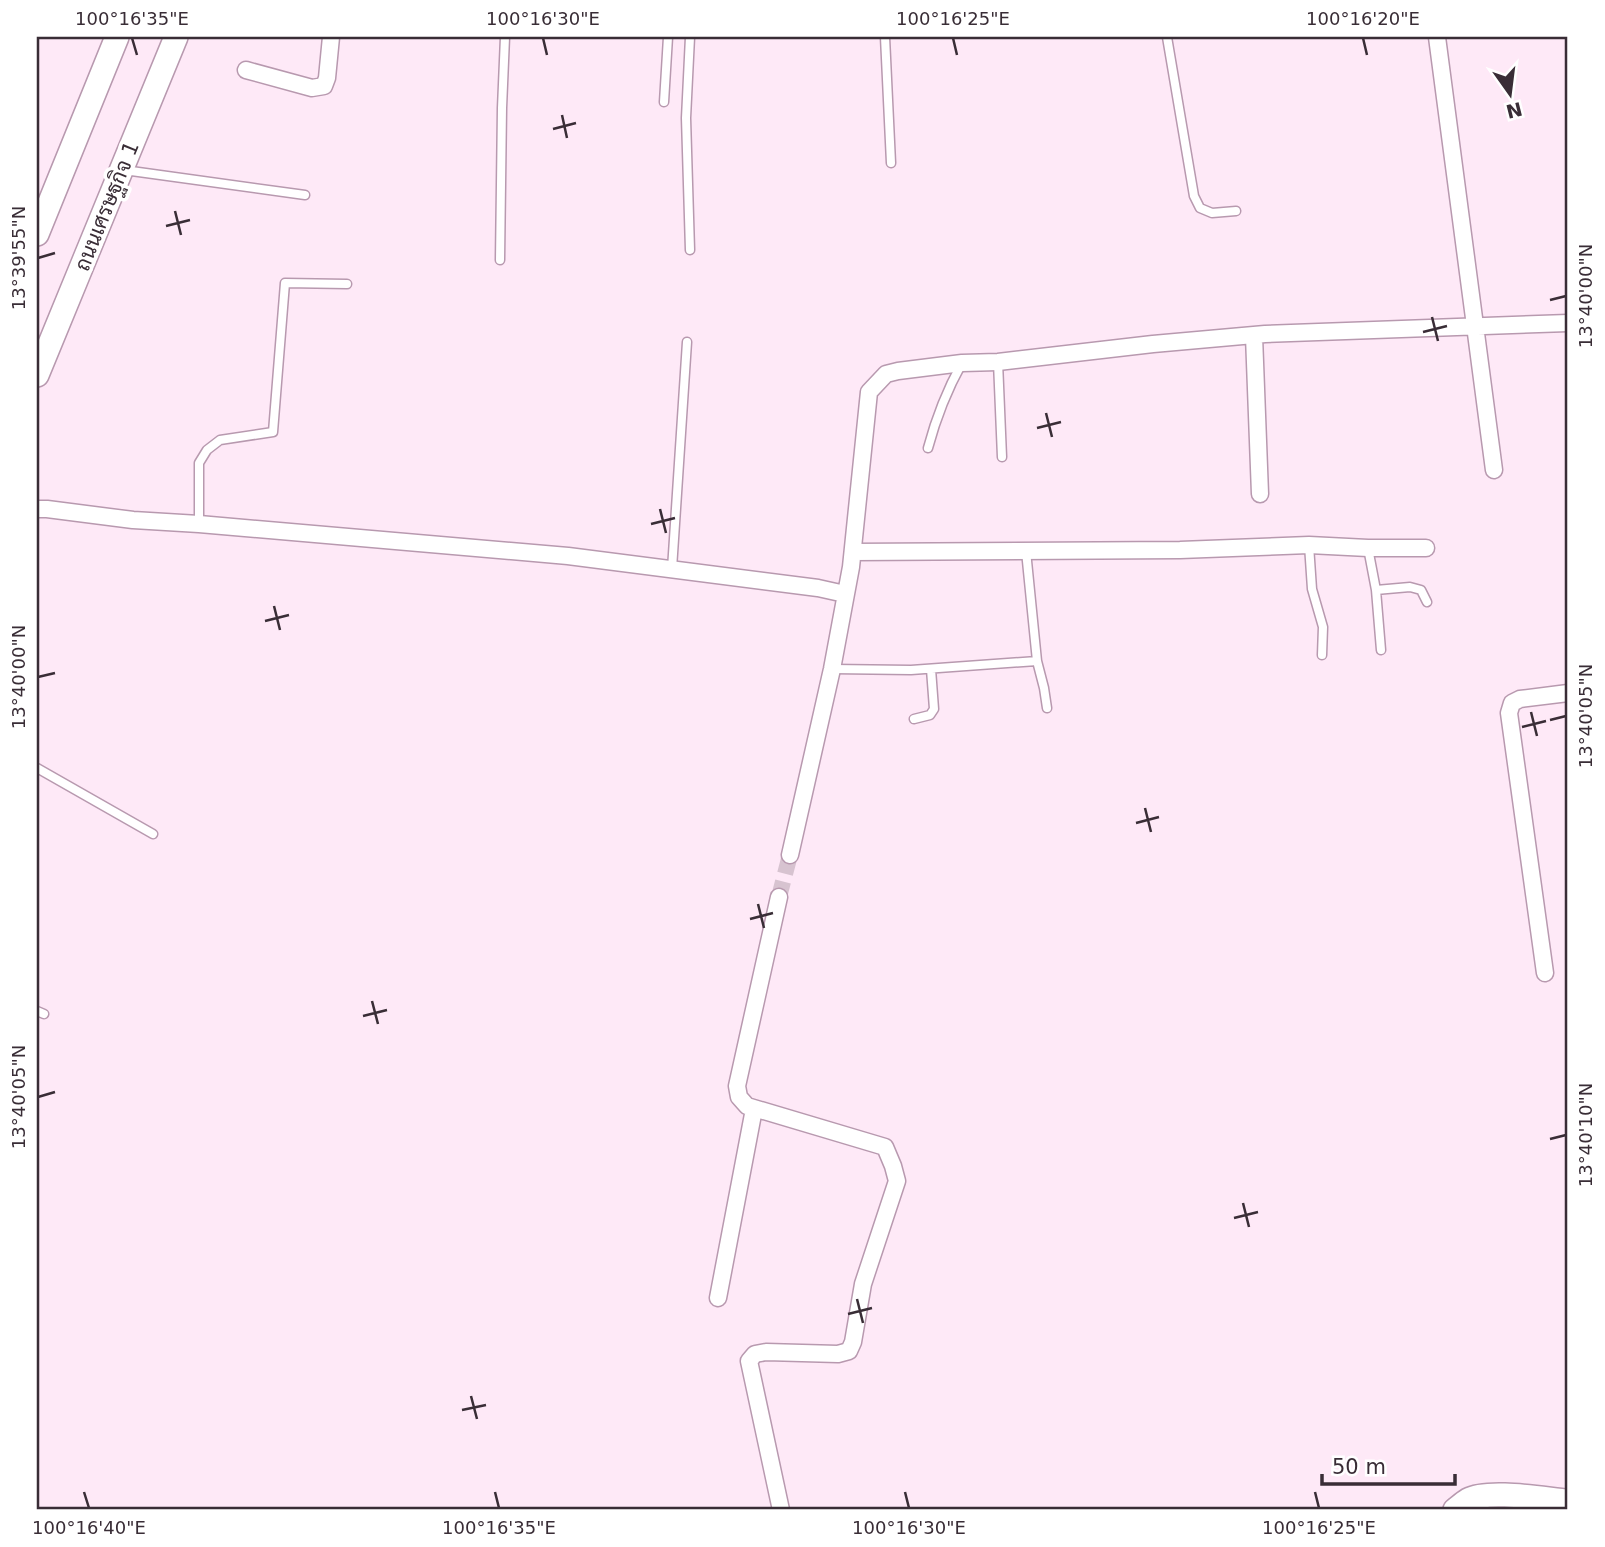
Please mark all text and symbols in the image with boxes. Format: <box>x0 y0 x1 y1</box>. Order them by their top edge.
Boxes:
text: 100°16'35"E <box>75 8 189 29</box>
text: 100°16'30"E <box>486 8 600 29</box>
text: 100°16'25"E <box>896 8 1010 29</box>
text: 100°16'20"E <box>1306 8 1420 29</box>
north arrow <box>1476 60 1546 130</box>
text: N <box>1504 98 1524 123</box>
street label: ถนนเศรษฐกิจ 1 <box>70 138 145 275</box>
text: 13°39'55"N <box>8 206 29 310</box>
text: 13°40'00"N <box>1575 244 1596 348</box>
text: 13°40'00"N <box>8 625 29 729</box>
text: 13°40'05"N <box>1575 664 1596 768</box>
text: 13°40'05"N <box>8 1045 29 1149</box>
text: 13°40'10"N <box>1575 1083 1596 1187</box>
scale bar <box>1322 1442 1454 1486</box>
text: 50 m <box>1332 1455 1386 1479</box>
text: 100°16'40"E <box>32 1517 146 1538</box>
text: 100°16'35"E <box>442 1517 556 1538</box>
text: 100°16'30"E <box>852 1517 966 1538</box>
text: 100°16'25"E <box>1262 1517 1376 1538</box>

